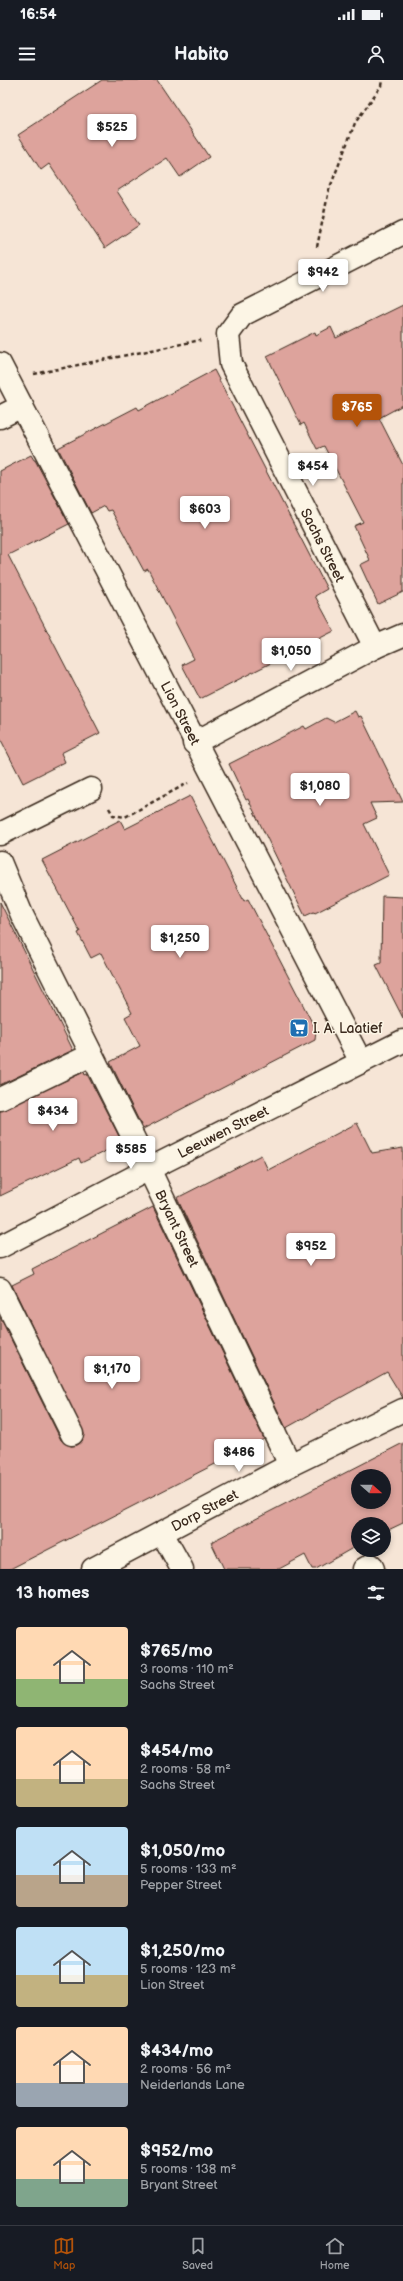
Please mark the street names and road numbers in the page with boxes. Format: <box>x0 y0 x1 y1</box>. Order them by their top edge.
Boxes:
street label: Sachs Street <box>297 506 349 586</box>
street label: Lion Street <box>157 679 204 749</box>
street label: Leeuwen Street <box>175 1102 272 1162</box>
street label: Bryant Street <box>151 1187 203 1270</box>
street label: Dorp Street <box>168 1486 242 1535</box>

